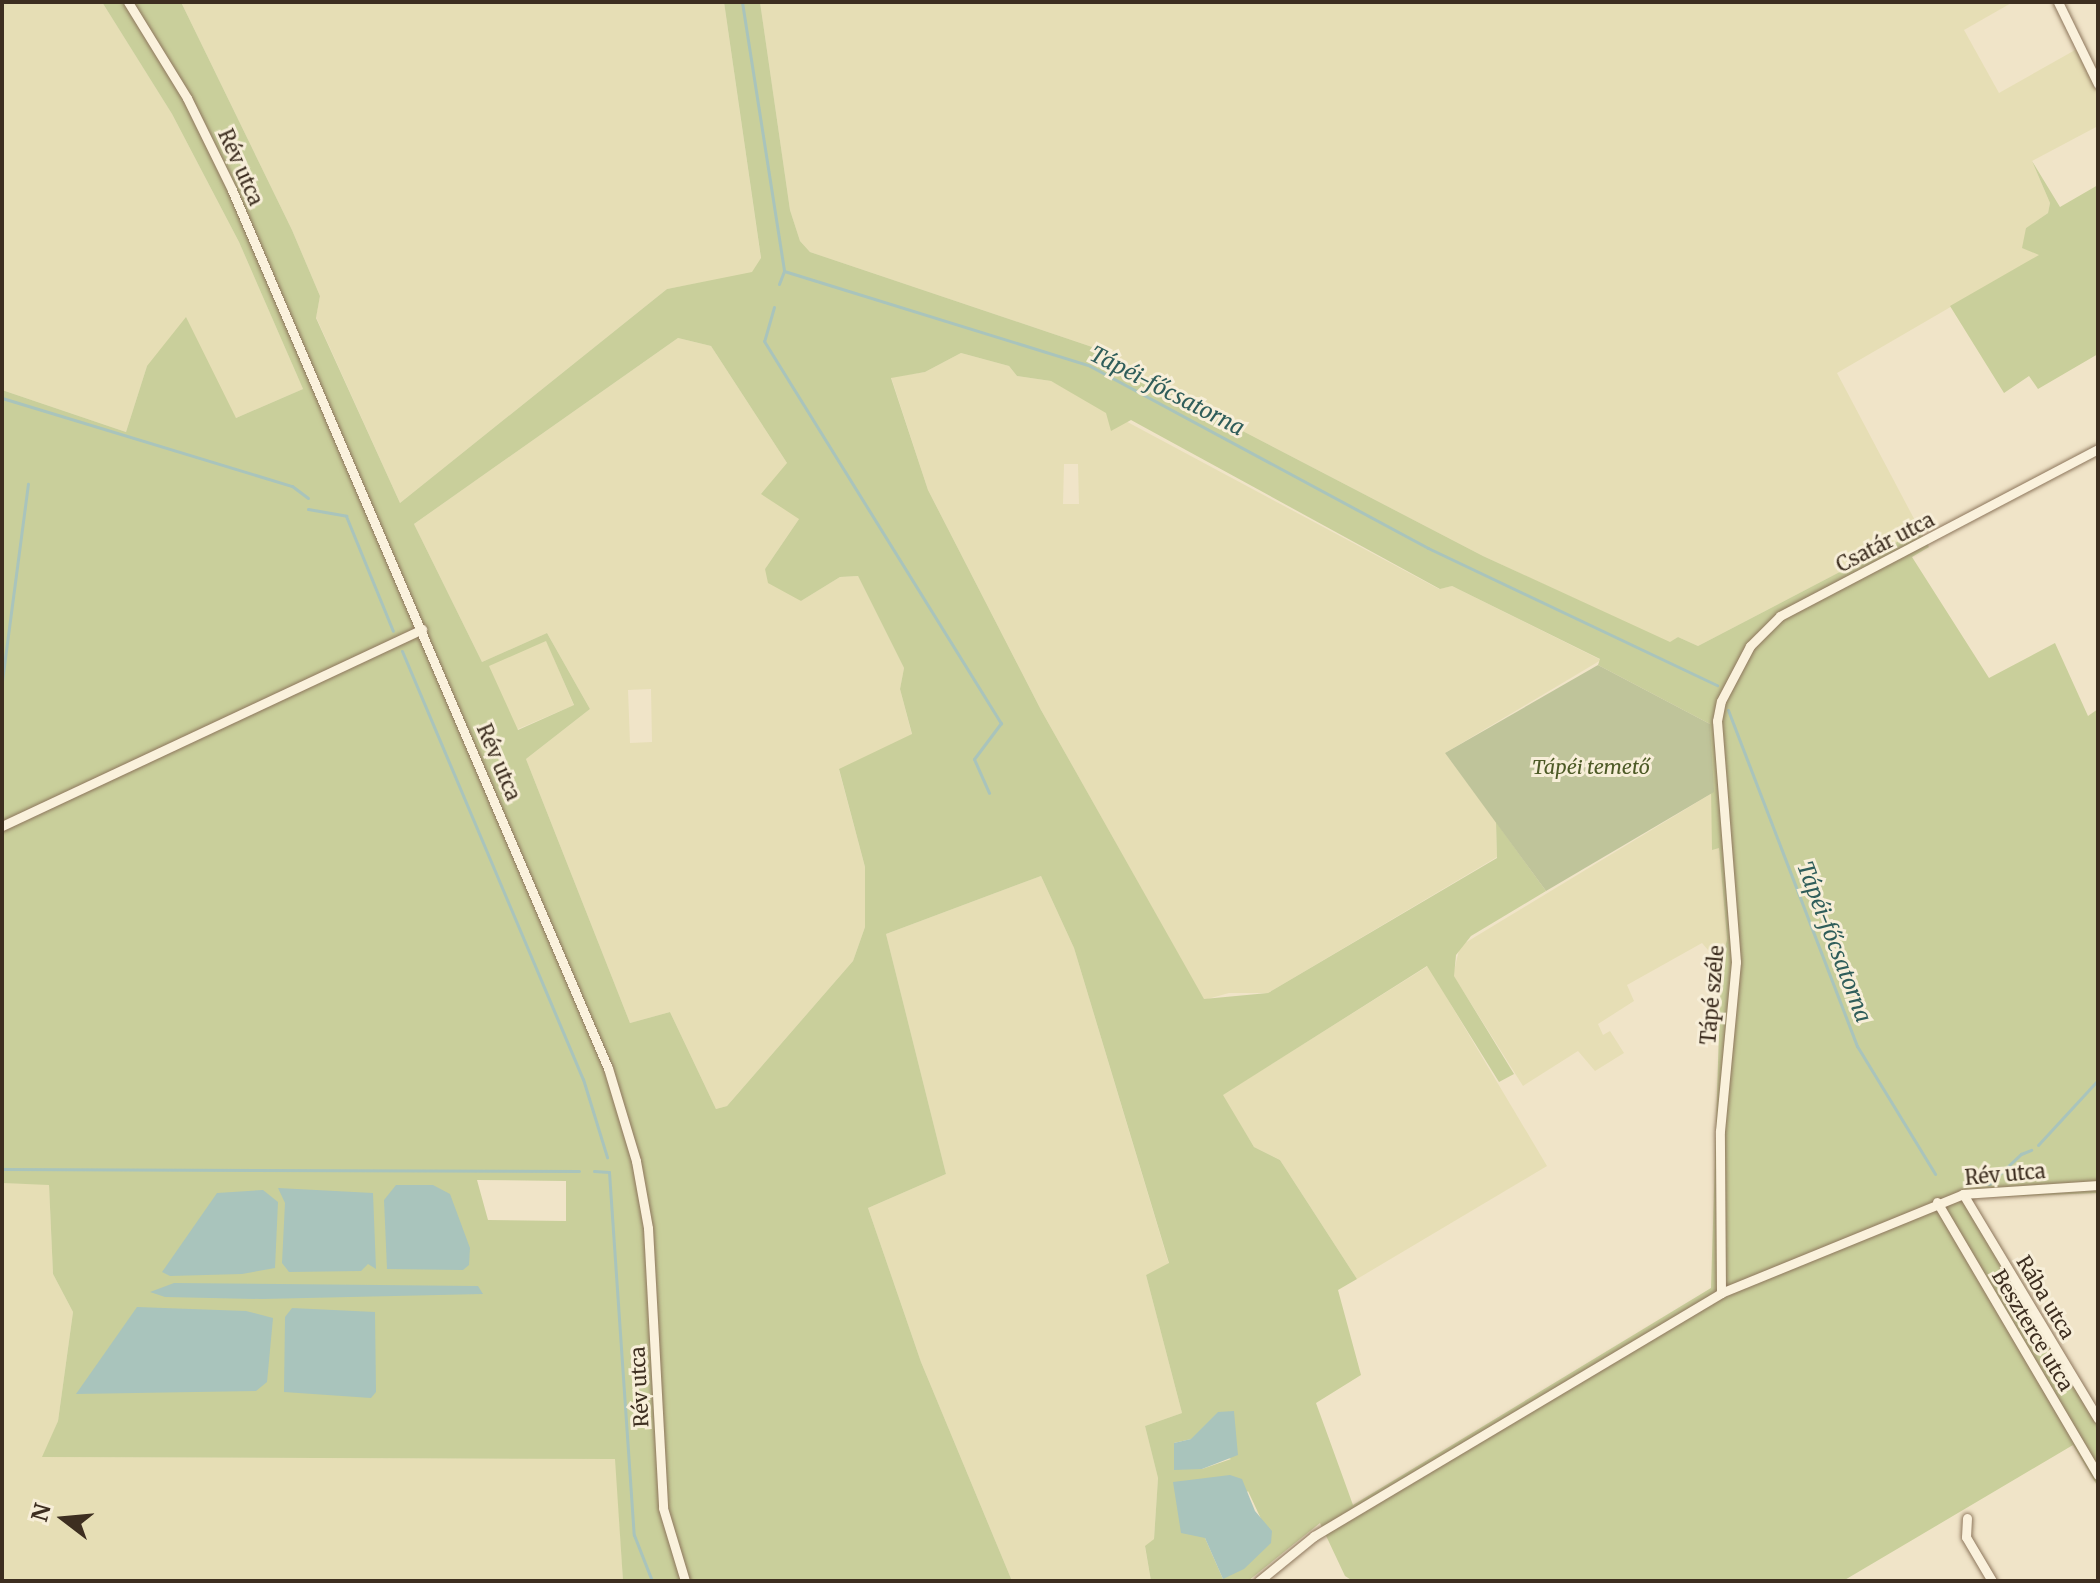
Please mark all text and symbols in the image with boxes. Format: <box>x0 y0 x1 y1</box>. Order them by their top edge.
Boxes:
street label: Rév utca <box>214 125 268 209</box>
water label: Tápéi-főcsatorna <box>1085 341 1249 441</box>
street label: Csatár utca <box>1832 507 1938 577</box>
street label: Rév utca <box>472 720 526 804</box>
park label: Tápéi temető <box>1532 754 1650 778</box>
water label: Tápéi-főcsatorna <box>1791 858 1877 1026</box>
street label: Tápé széle <box>1696 944 1728 1046</box>
street label: Rév utca <box>1964 1159 2046 1189</box>
street label: Rába utca <box>2012 1251 2080 1343</box>
street label: Beszterce utca <box>1987 1265 2079 1395</box>
street label: Rév utca <box>625 1346 653 1428</box>
north arrow <box>24 1479 104 1559</box>
text: N <box>25 1500 57 1525</box>

